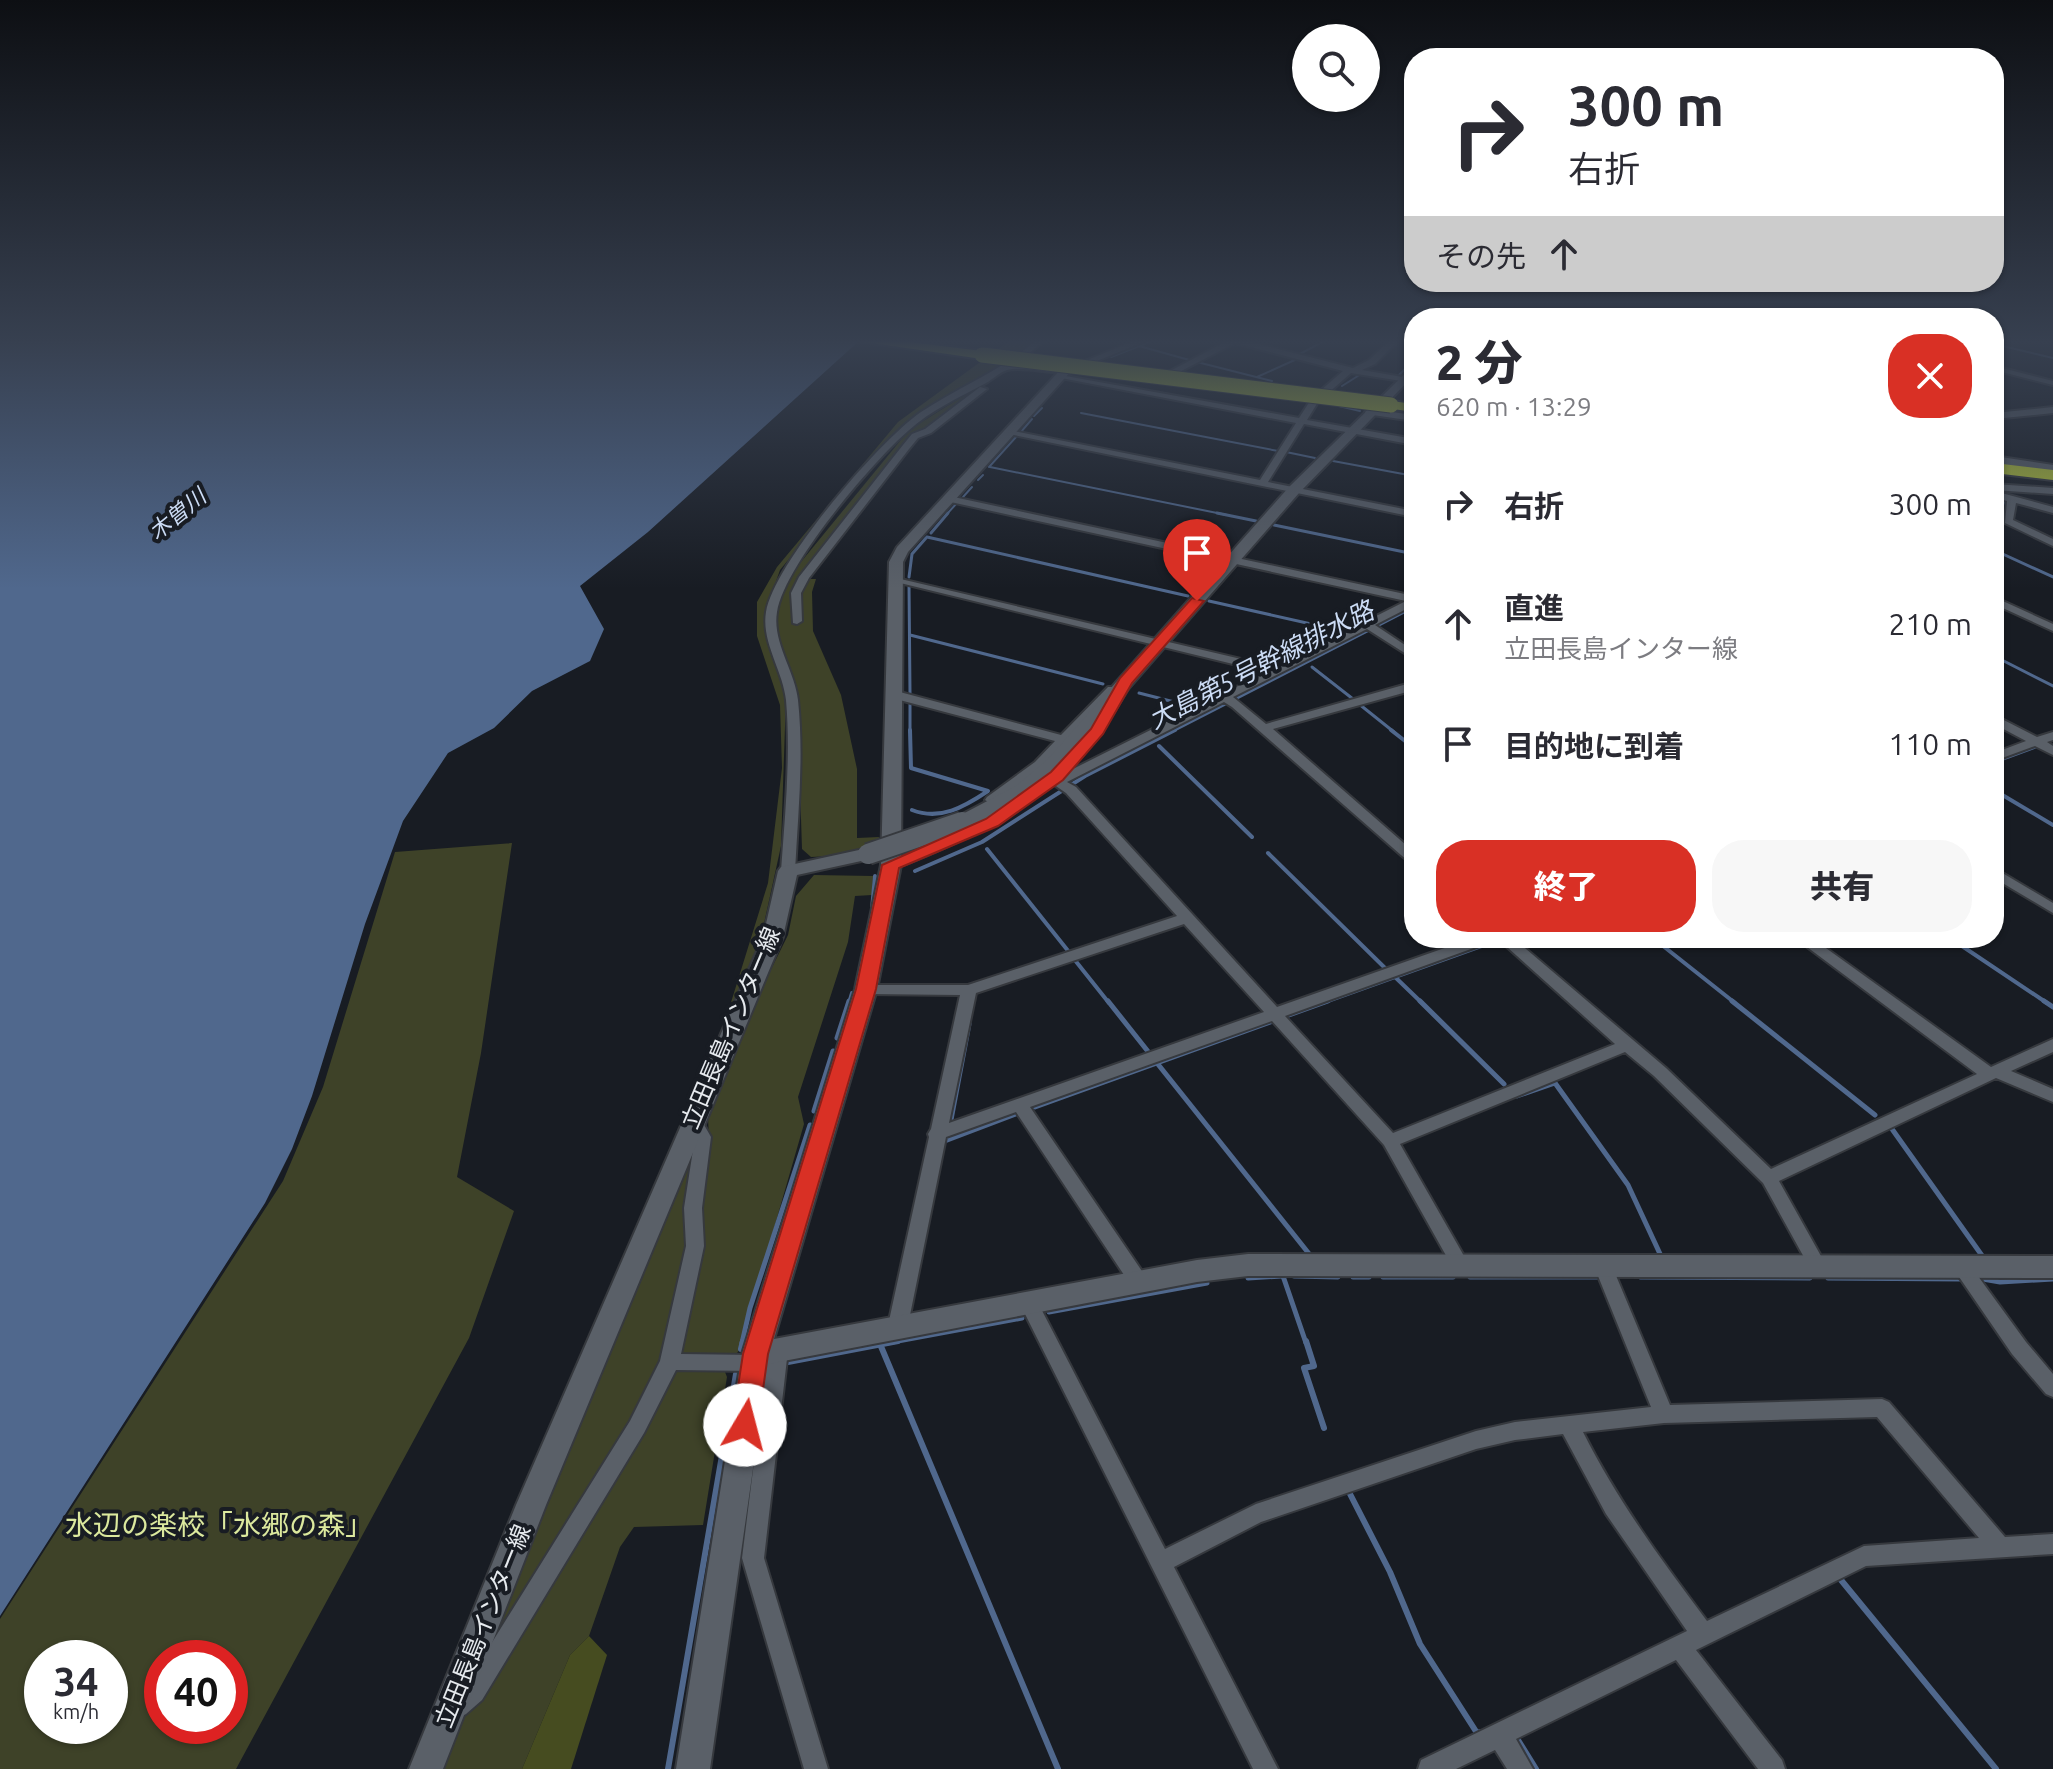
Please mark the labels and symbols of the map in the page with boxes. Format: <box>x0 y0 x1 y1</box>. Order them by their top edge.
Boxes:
water label: 木曽川 <box>143 482 212 544</box>
pin <box>1163 519 1231 601</box>
water label: 大島第5号幹線排水路 <box>1143 594 1380 734</box>
street label: 立田長島インター線 <box>676 923 785 1132</box>
position arrow <box>703 1383 787 1467</box>
park label: 水辺の楽校「水郷の森」 <box>65 1509 373 1540</box>
street label: 立田長島インター線 <box>430 1521 536 1731</box>
speed limit sign: 40 <box>144 1640 248 1744</box>

